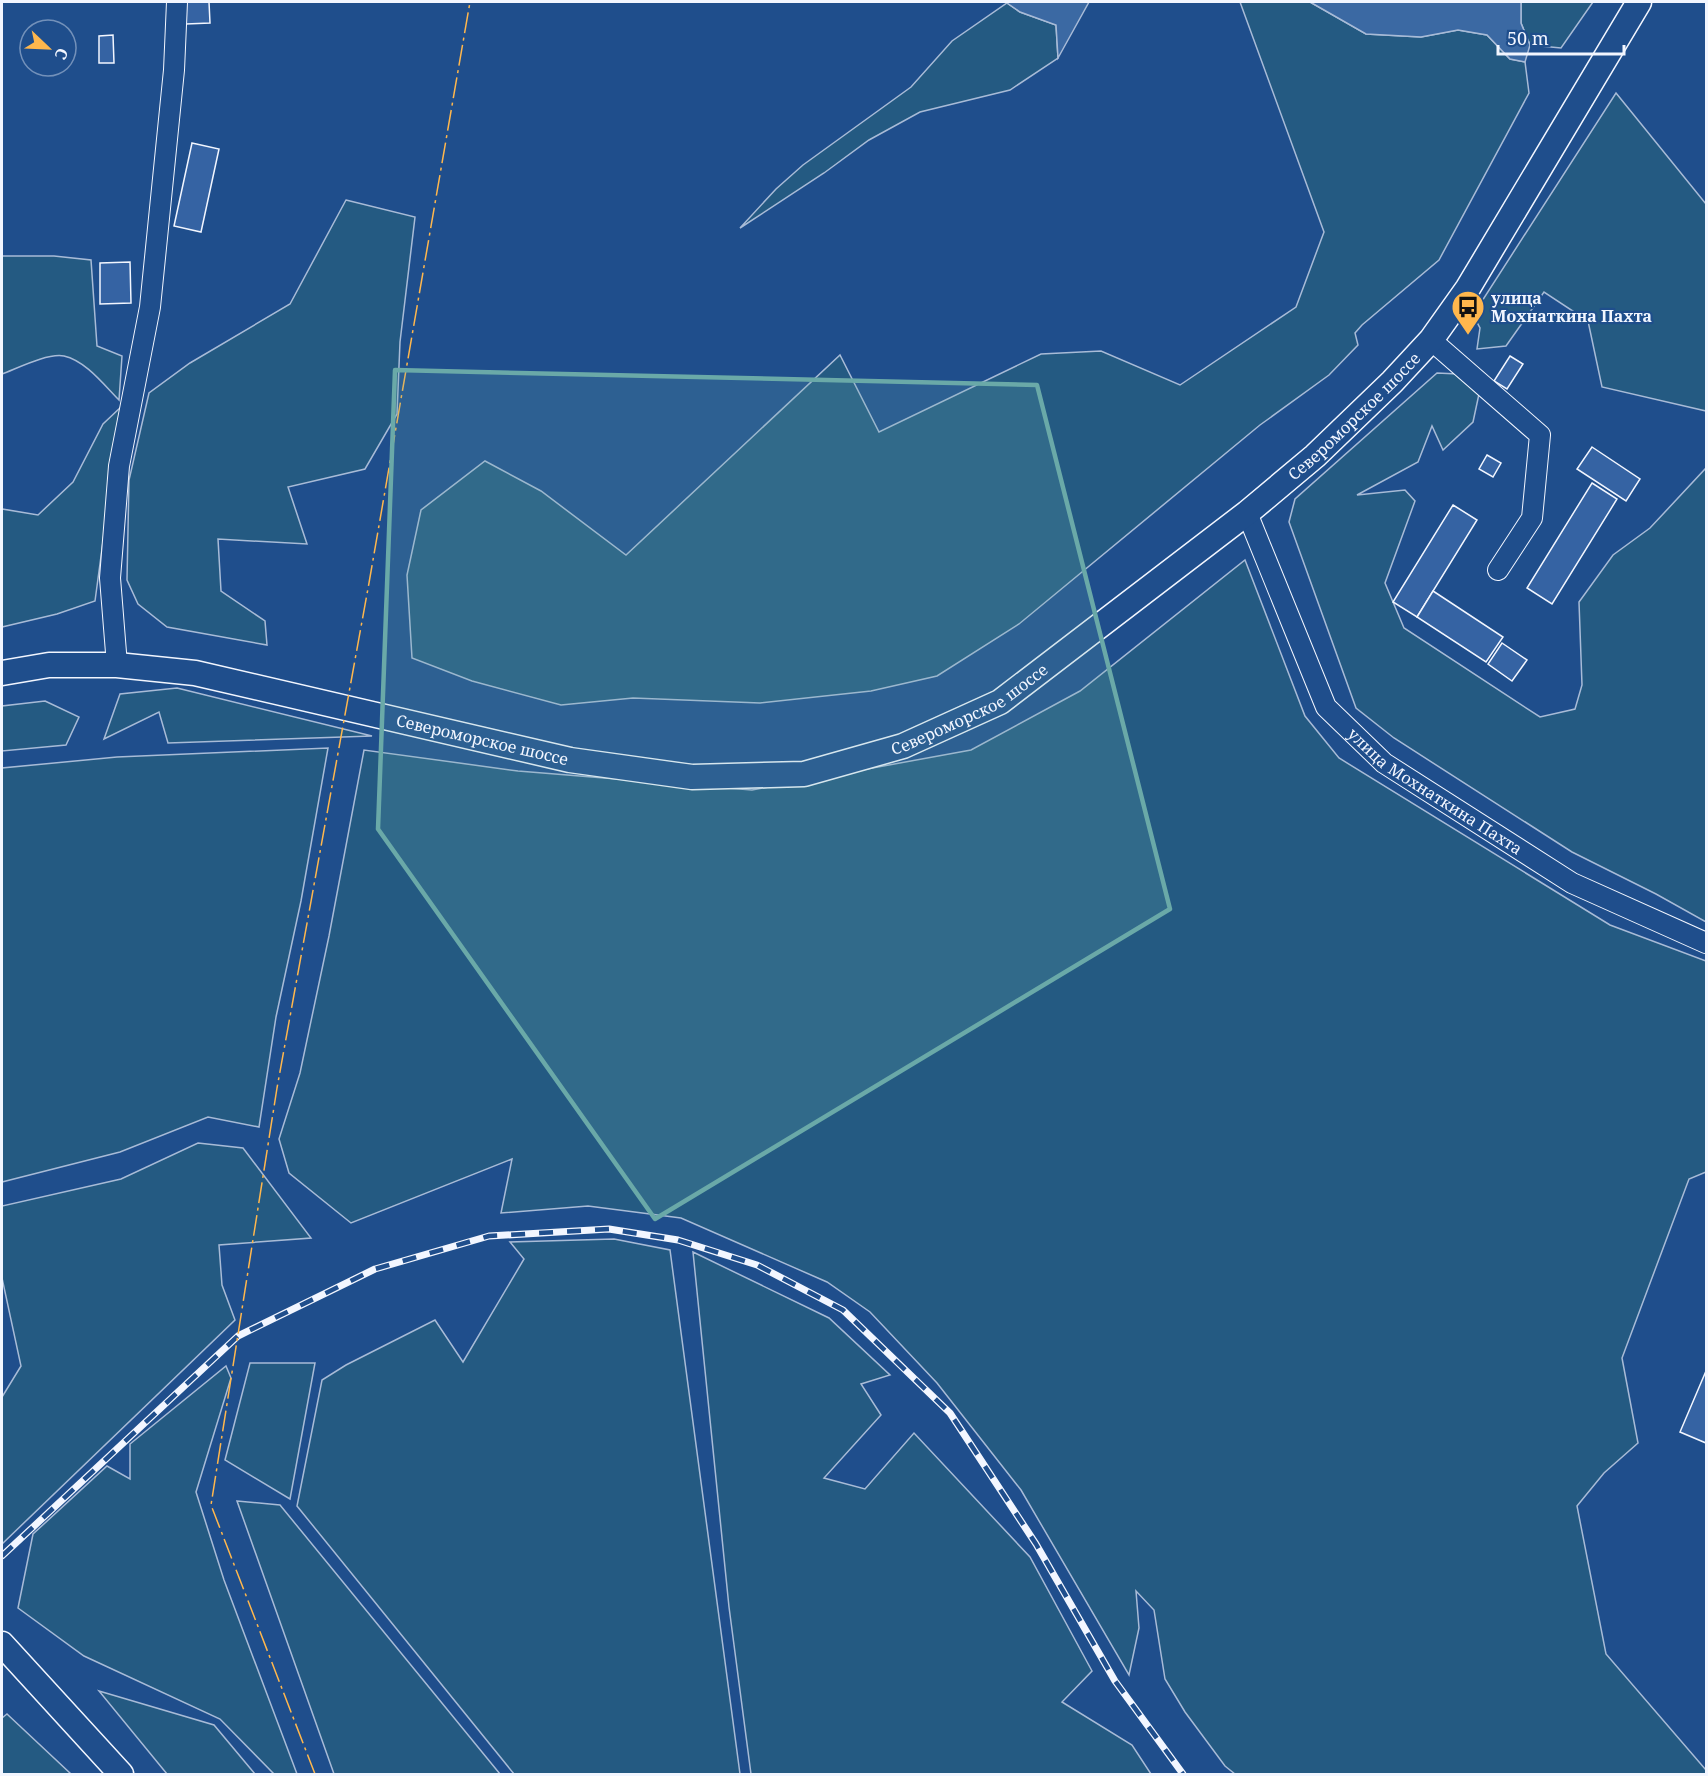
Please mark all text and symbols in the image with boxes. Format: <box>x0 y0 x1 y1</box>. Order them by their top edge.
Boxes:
north arrow <box>18 18 78 78</box>
scale bar <box>1498 18 1624 56</box>
text: 50 m <box>1507 26 1549 50</box>
text: С <box>50 45 74 63</box>
place label: улица Мохнаткина Пахта <box>1491 287 1652 327</box>
bus stop icon: улица Мохнаткина Пахта <box>1450 289 1486 336</box>
street label: Североморское шоссе <box>1283 348 1425 485</box>
street label: Североморское шоссе <box>888 658 1052 760</box>
street label: Североморское шоссе <box>394 709 570 770</box>
street label: улица Мохнаткина Пахта <box>1343 723 1527 860</box>

